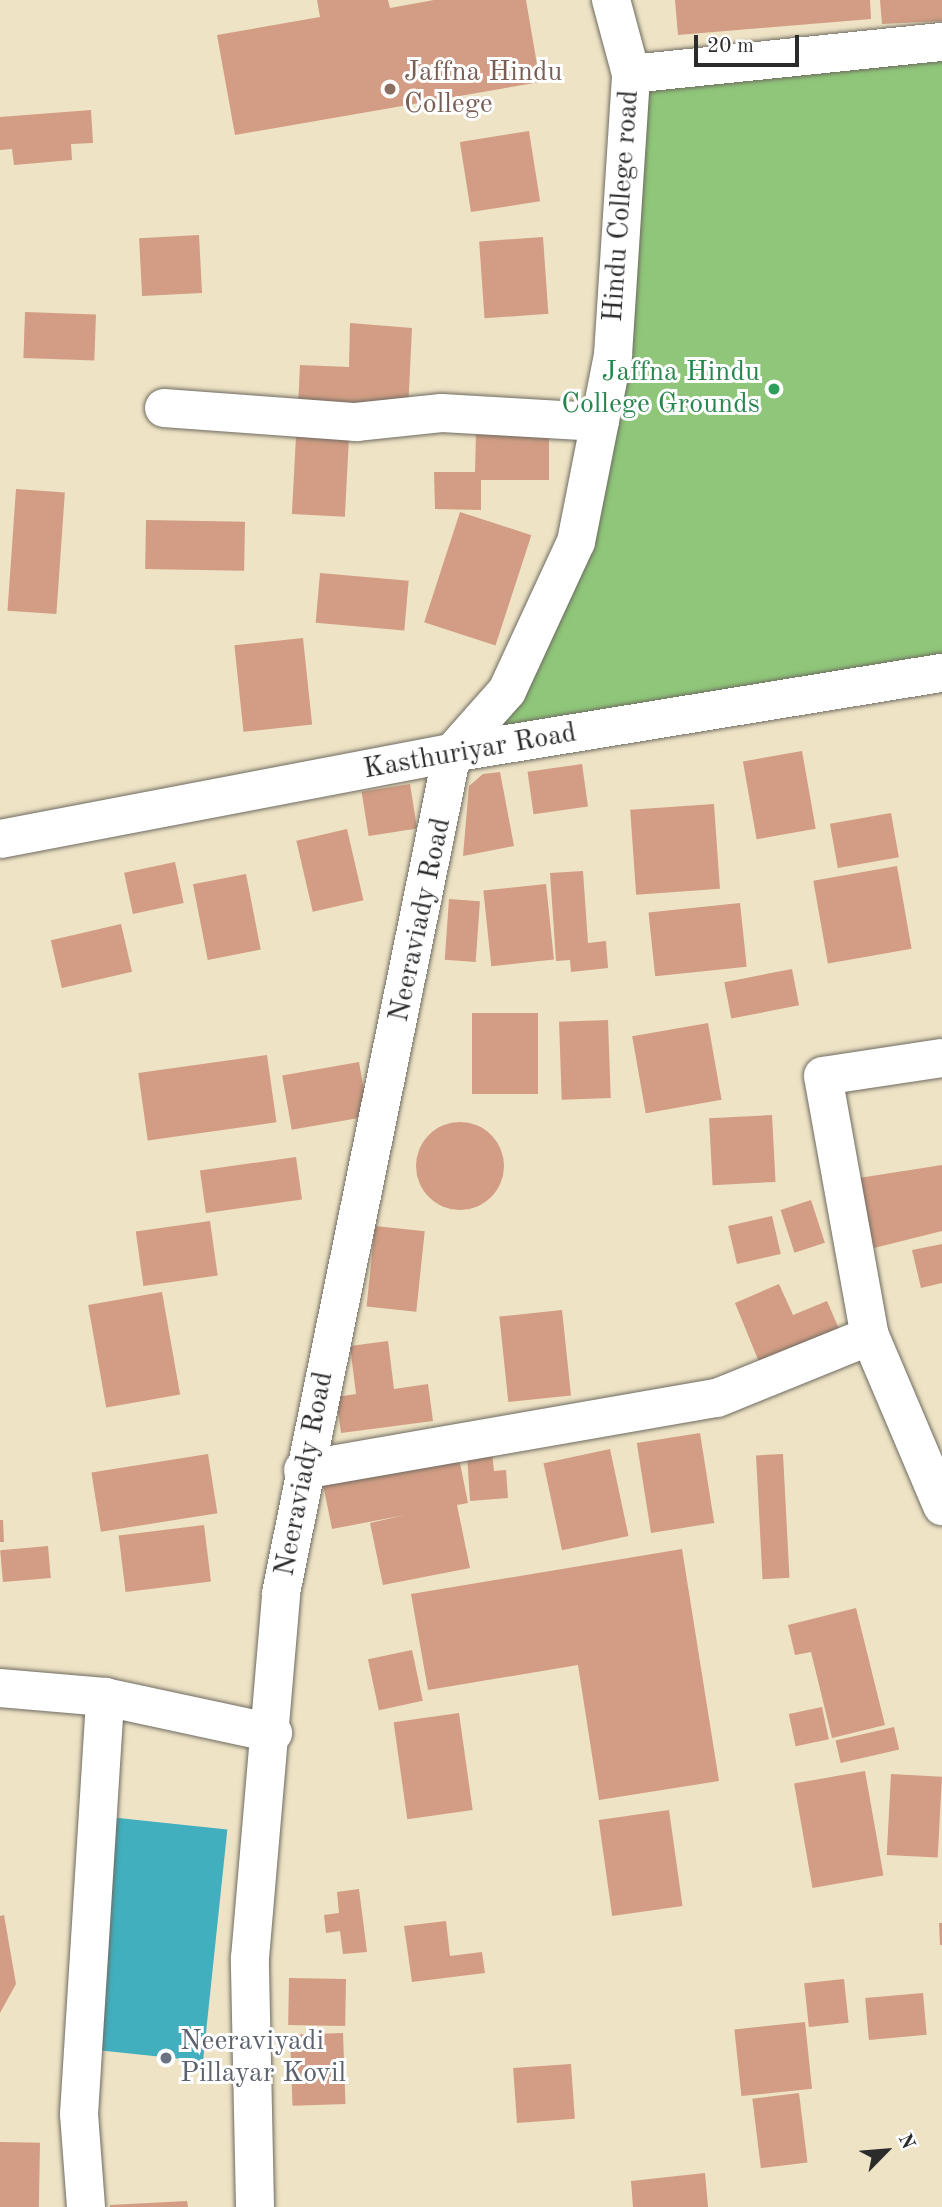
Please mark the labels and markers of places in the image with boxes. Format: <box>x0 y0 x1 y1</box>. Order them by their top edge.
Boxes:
place label: Jaffna Hindu College <box>404 56 563 122</box>
marker: Jaffna Hindu College <box>382 81 398 97</box>
place label: Jaffna Hindu College Grounds <box>561 356 760 422</box>
marker: Jaffna Hindu College Grounds <box>766 381 782 397</box>
place label: Neeraviyadi Pillayar Kovil <box>180 2025 346 2091</box>
marker: Neeraviyadi Pillayar Kovil <box>158 2050 174 2066</box>

